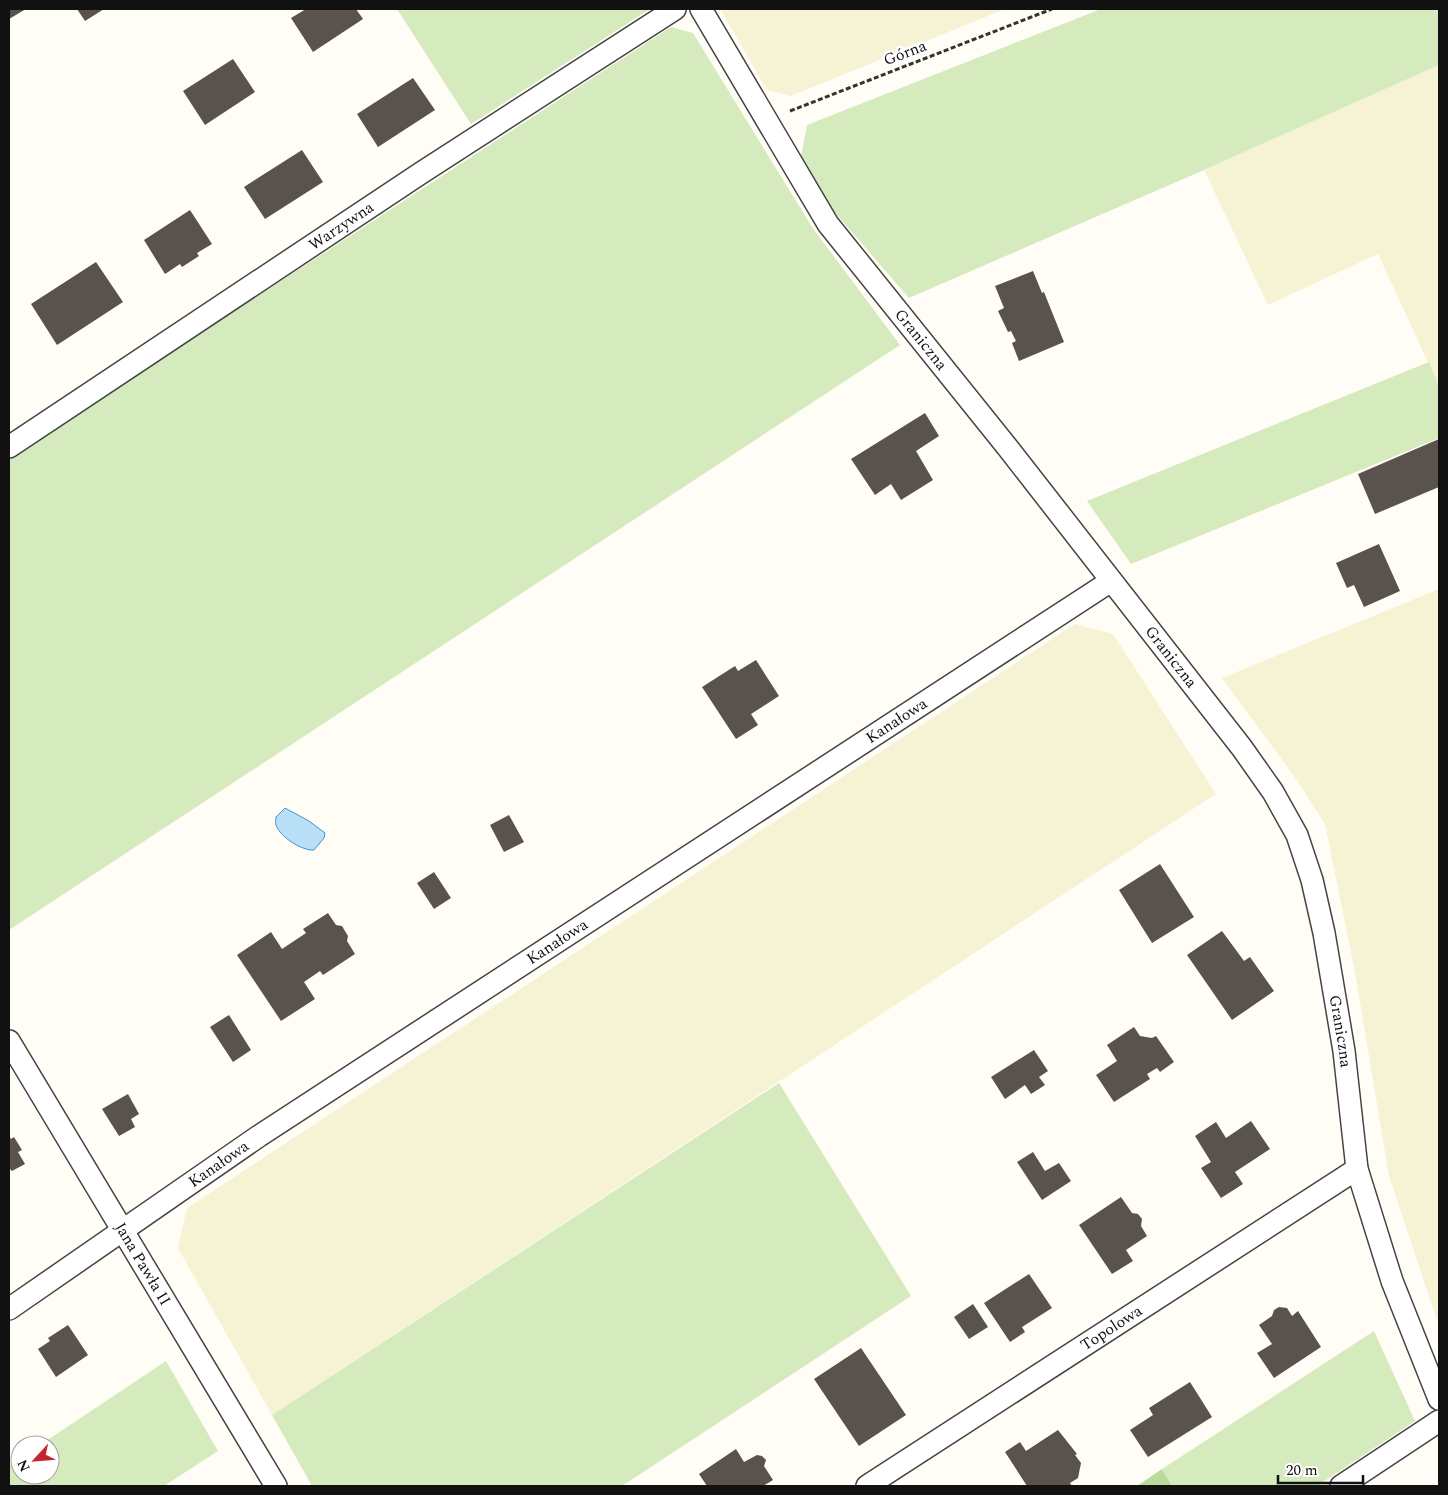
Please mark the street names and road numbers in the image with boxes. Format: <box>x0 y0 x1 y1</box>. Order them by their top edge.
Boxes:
street label: Górna <box>880 34 930 72</box>
street label: Warzywna <box>304 195 379 257</box>
street label: Graniczna <box>889 303 953 376</box>
street label: Graniczna <box>1139 621 1203 693</box>
street label: Kanałowa <box>861 692 932 750</box>
street label: Kanałowa <box>522 913 593 971</box>
street label: Graniczna <box>1323 993 1358 1069</box>
street label: Kanałowa <box>183 1134 254 1193</box>
street label: Jana Pawła II <box>108 1218 177 1310</box>
street label: Topolowa <box>1076 1299 1147 1357</box>

